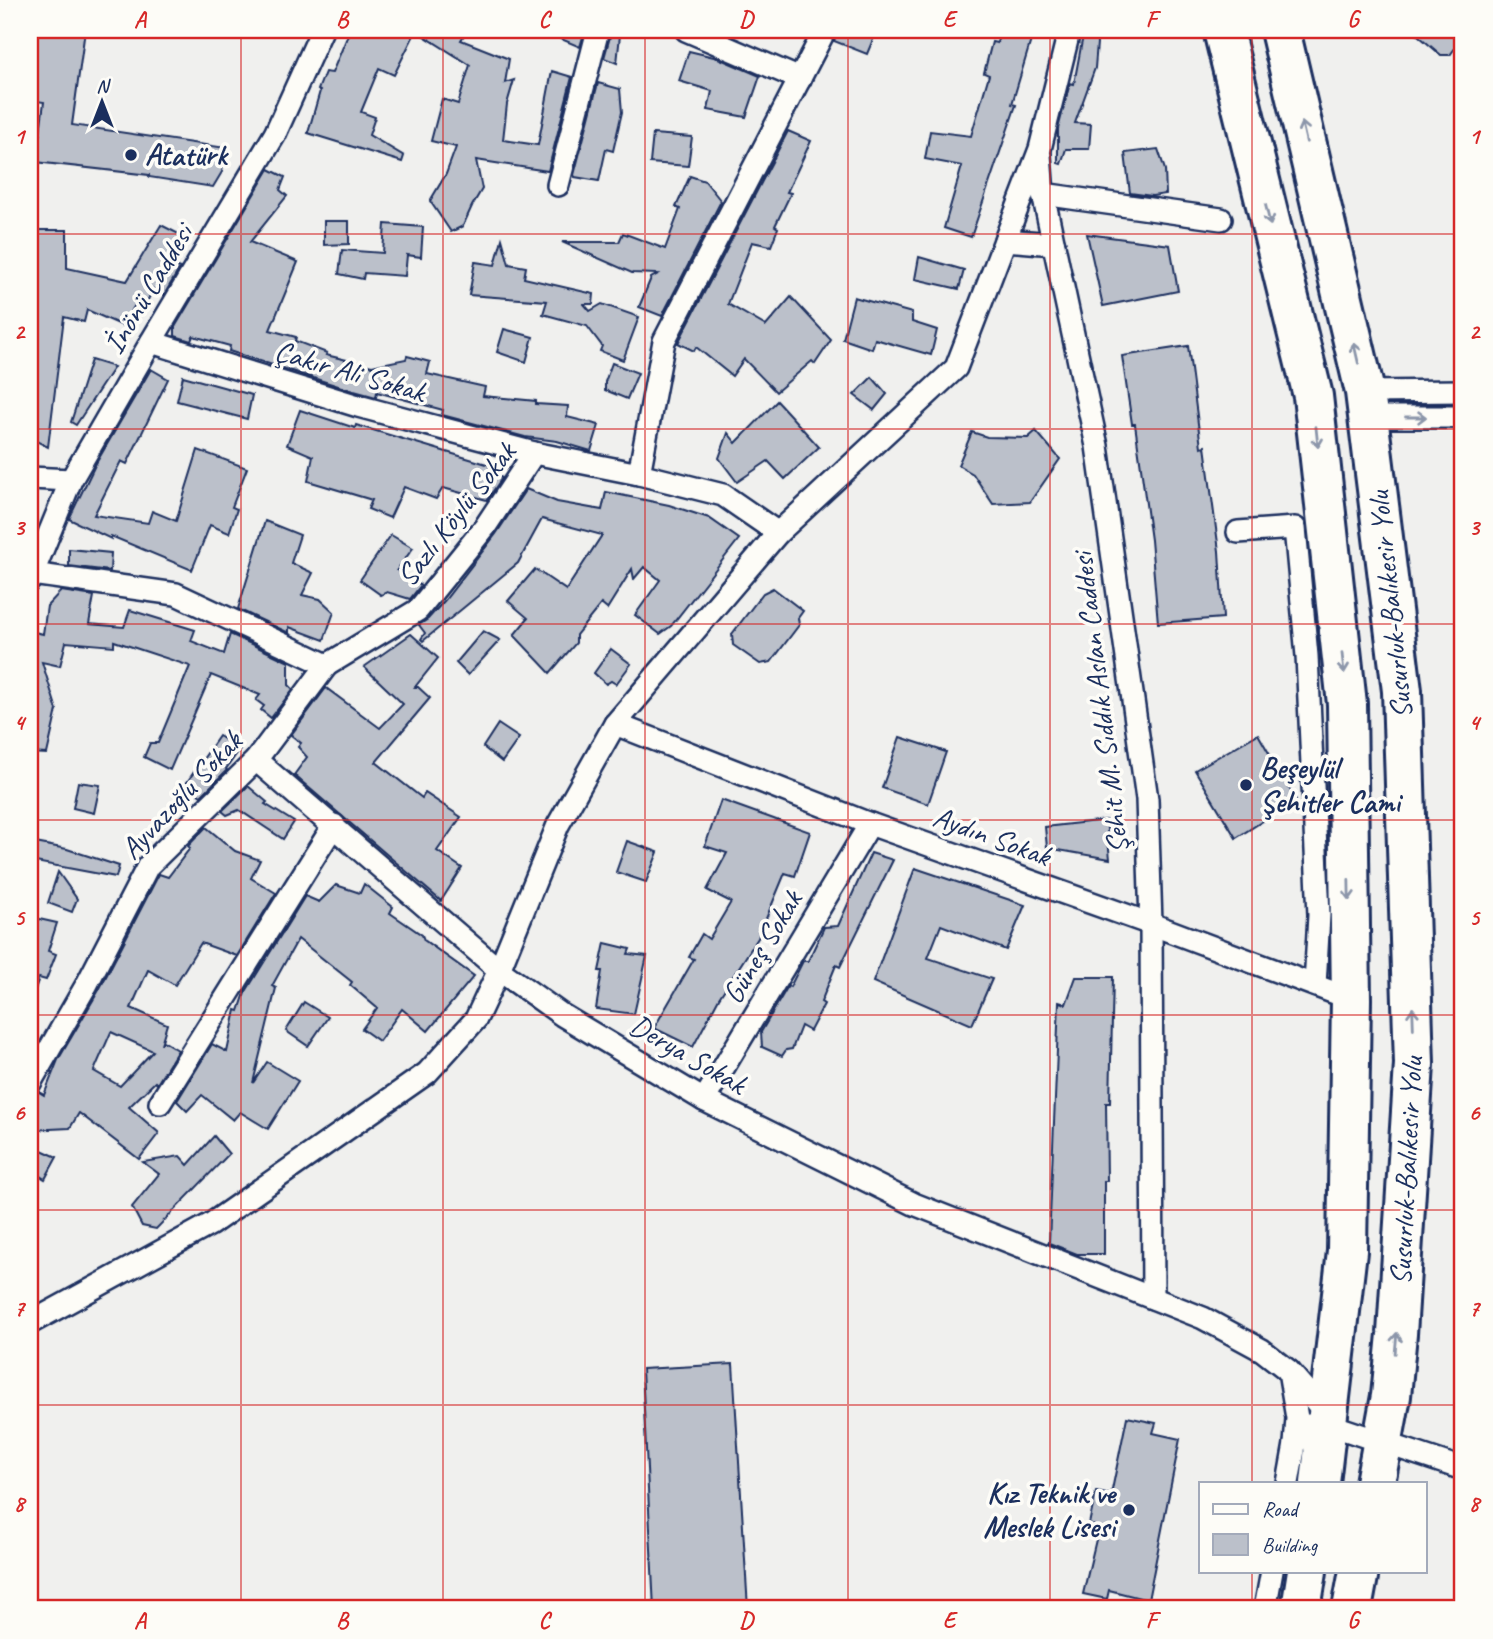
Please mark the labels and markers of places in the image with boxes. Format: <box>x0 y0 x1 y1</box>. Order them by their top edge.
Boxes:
place label: Atatürk <box>145 136 229 174</box>
marker: Atatürk <box>123 147 139 163</box>
place label: Beşeylül Şehitler Cami <box>1260 749 1404 821</box>
marker: Beşeylül Şehitler Cami <box>1238 777 1254 793</box>
place label: Kız Teknik ve Meslek Lisesi <box>983 1474 1119 1546</box>
marker: Kız Teknik ve Meslek Lisesi <box>1121 1502 1137 1518</box>

